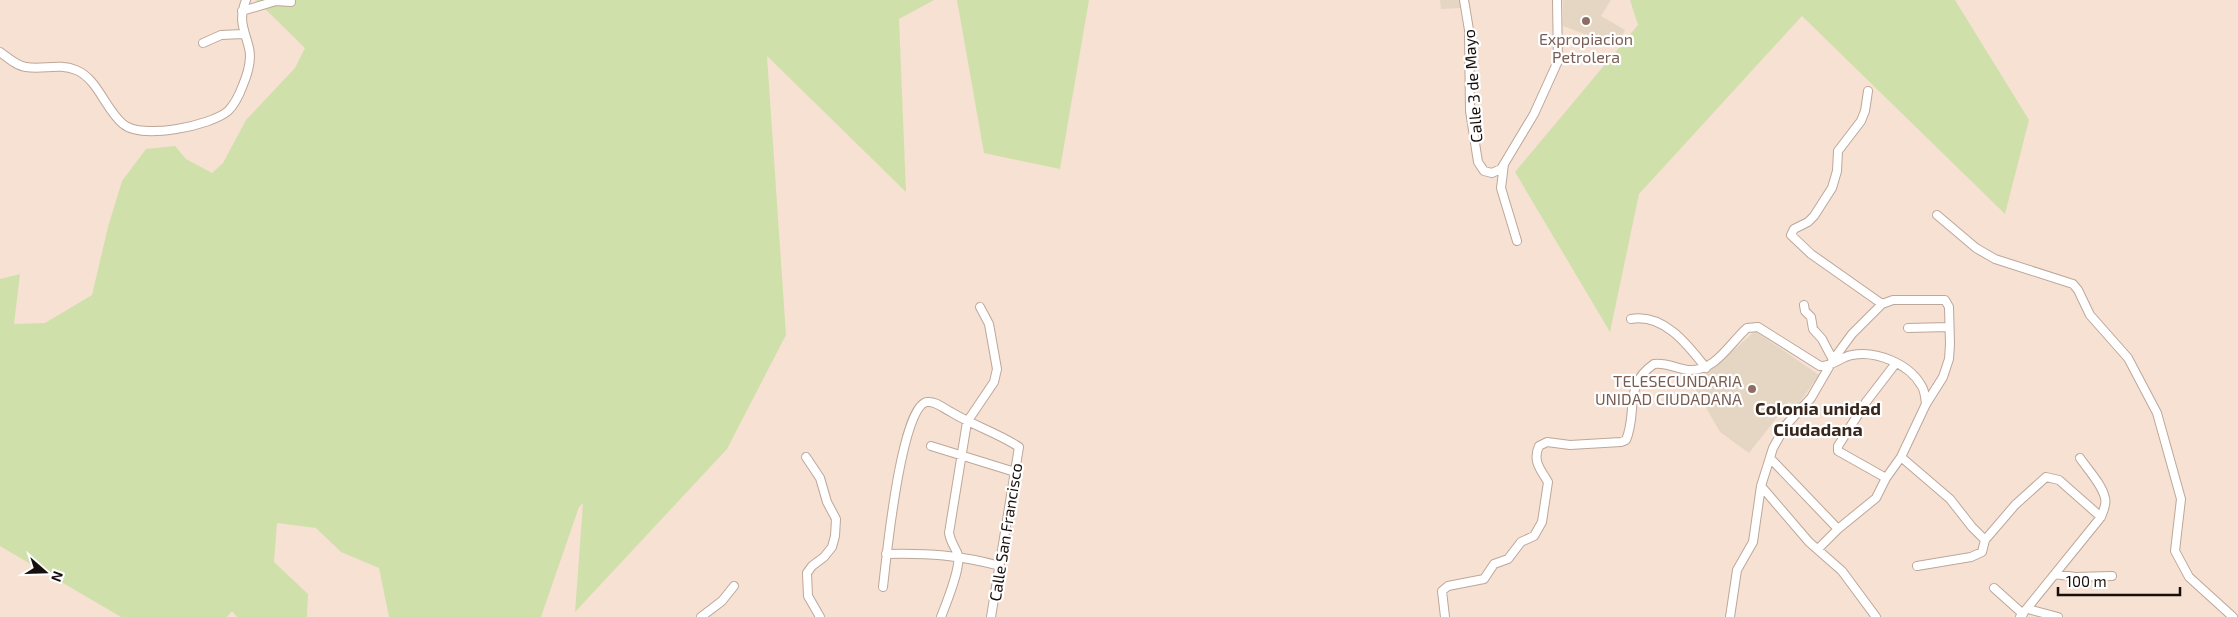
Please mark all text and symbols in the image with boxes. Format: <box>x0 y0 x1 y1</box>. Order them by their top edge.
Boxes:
marker: Expropiacion Petrolera <box>1580 15 1592 27</box>
street label: Calle 3 de Mayo <box>1459 29 1485 143</box>
place label: Expropiacion Petrolera <box>1539 29 1633 66</box>
place label: TELESECUNDARIA UNIDAD CIUDADANA <box>1595 371 1742 408</box>
marker: TELESECUNDARIA UNIDAD CIUDADANA <box>1746 383 1758 395</box>
district label: Colonia unidad Ciudadana <box>1755 397 1881 440</box>
street label: Calle San Francisco <box>985 461 1025 603</box>
north arrow <box>20 547 70 597</box>
scale bar <box>2058 564 2180 596</box>
text: N <box>48 569 67 584</box>
text: 100 m <box>2066 572 2107 590</box>

